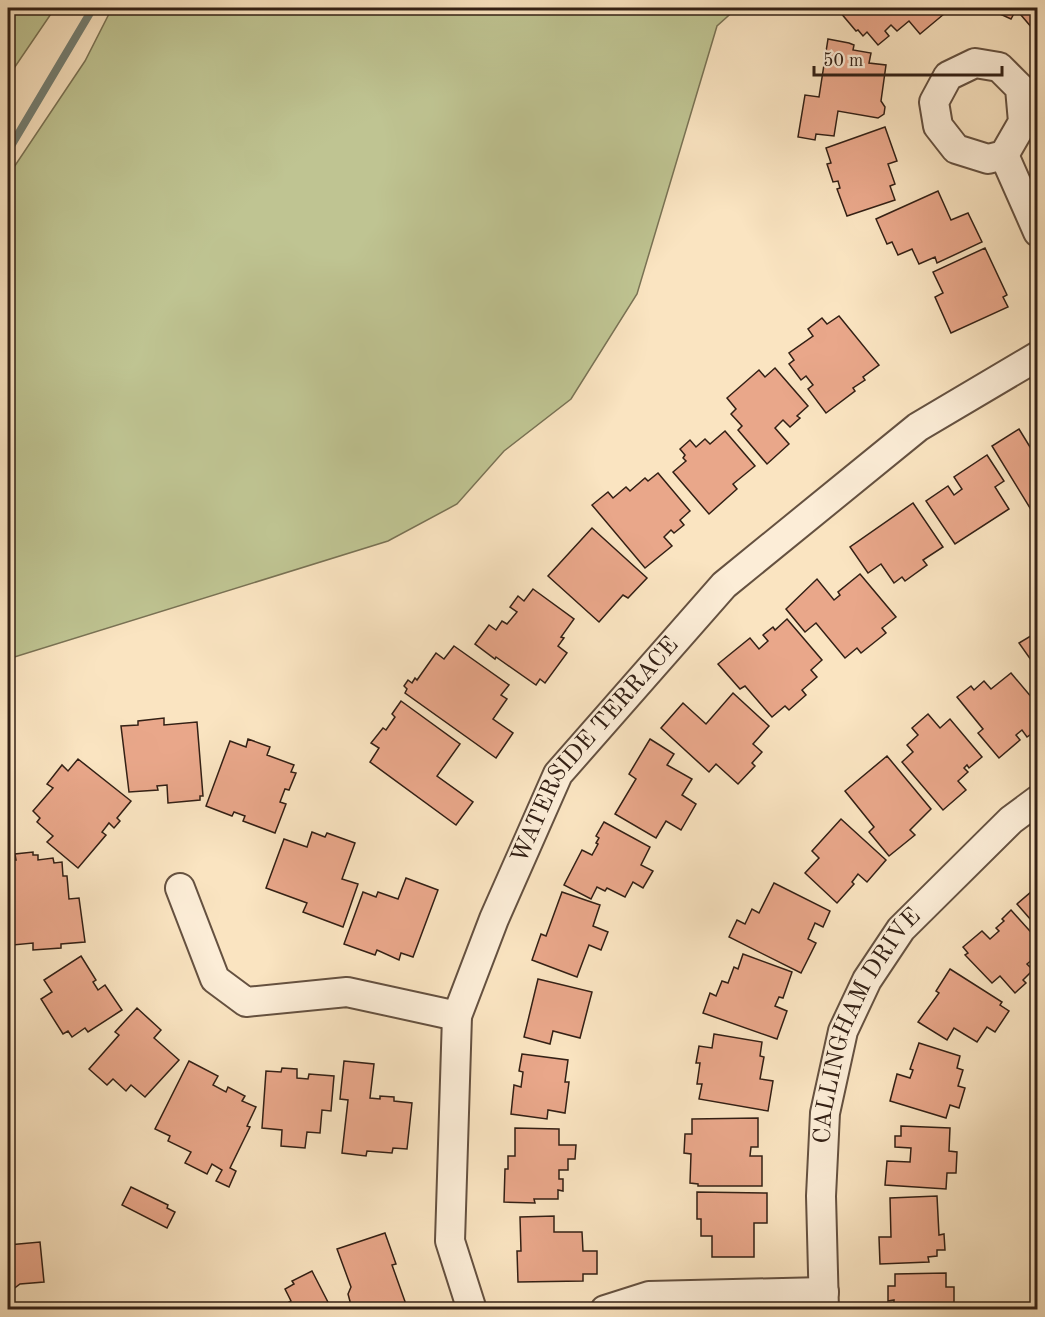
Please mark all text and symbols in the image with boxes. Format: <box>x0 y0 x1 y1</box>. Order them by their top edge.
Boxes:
scale bar <box>814 39 1002 77</box>
text: 50 m <box>823 52 863 70</box>
street label: WATERSIDE TERRACE <box>508 633 684 867</box>
street label: CALLINGHAM DRIVE <box>812 904 926 1144</box>

